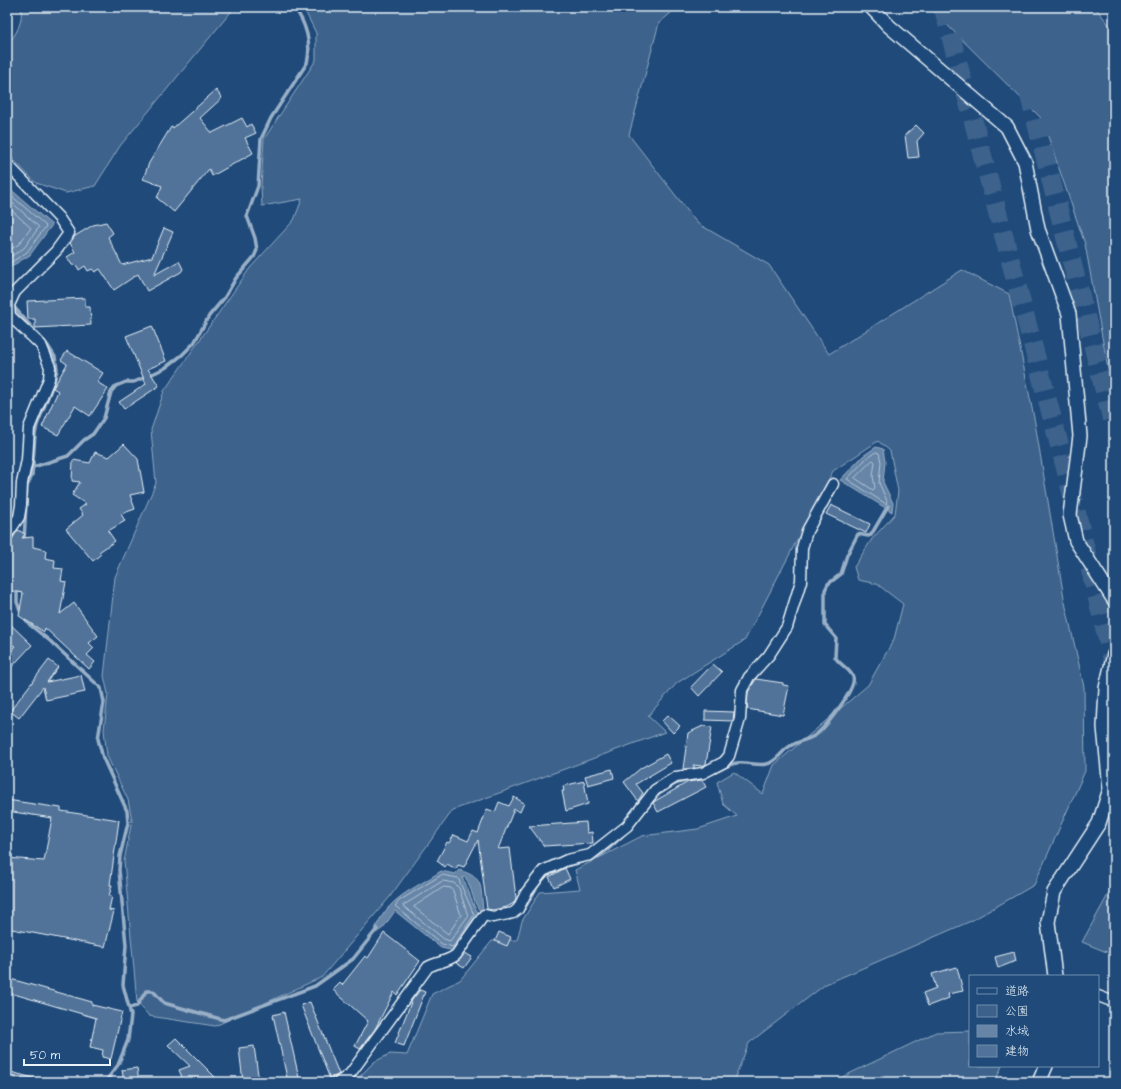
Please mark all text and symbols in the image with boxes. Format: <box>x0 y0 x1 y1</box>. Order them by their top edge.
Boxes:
legend <box>969 975 1099 1067</box>
text: 道路 <box>1005 983 1029 1000</box>
text: 公園 <box>1005 1003 1029 1020</box>
text: 水域 <box>1005 1023 1029 1040</box>
scale bar <box>24 1041 110 1067</box>
text: 建物 <box>1005 1043 1029 1060</box>
text: 50 m <box>30 1047 61 1064</box>

